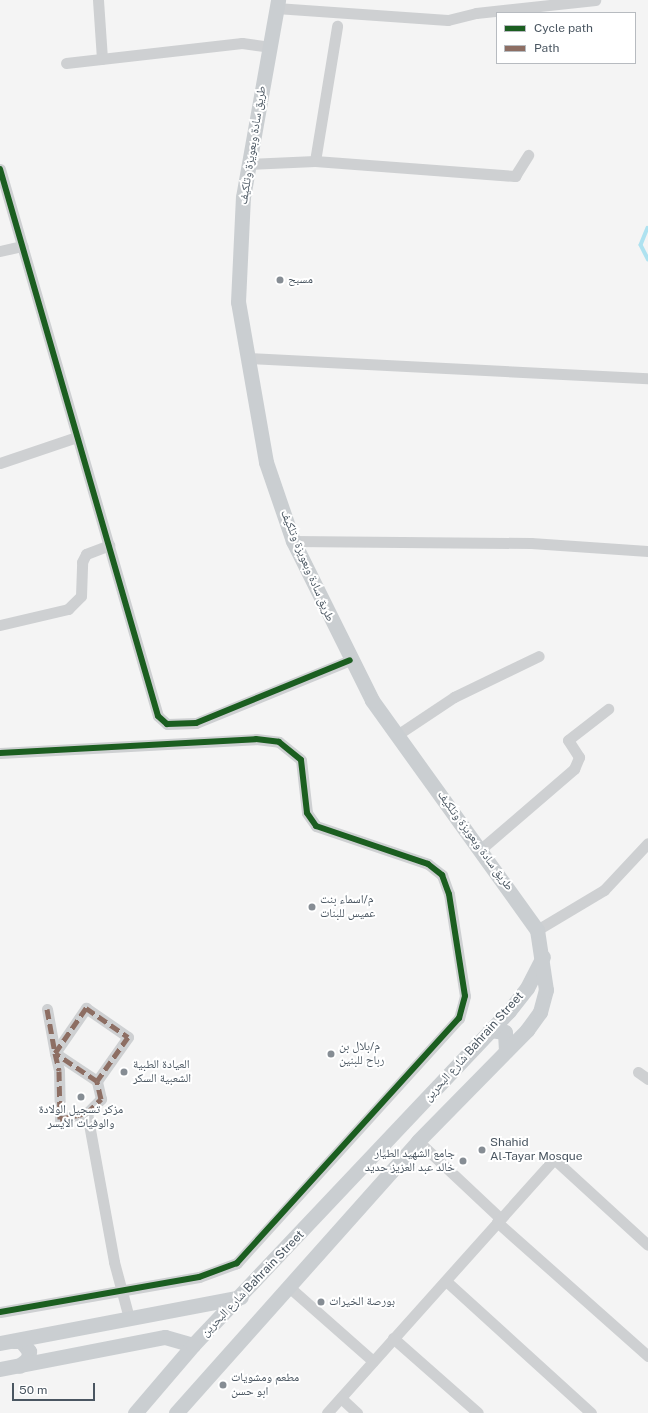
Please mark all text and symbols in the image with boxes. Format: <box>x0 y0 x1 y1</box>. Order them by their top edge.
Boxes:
legend <box>496 12 636 64</box>
text: Cycle path <box>534 21 593 35</box>
text: Path <box>534 41 560 55</box>
street label: طريق سادة وبعويزة وتلكيف <box>237 85 269 205</box>
place label: مسبح <box>288 273 313 287</box>
marker: مسبح <box>275 275 285 285</box>
street label: طريق سادة وبعويزة وتلكيف <box>277 508 337 624</box>
street label: طريق سادة وبعويزة وتلكيف <box>434 788 516 894</box>
place label: م/اسماء بنت عميس للبنات <box>320 893 375 921</box>
marker: م/اسماء بنت عميس للبنات <box>307 902 317 912</box>
street label: شارع البحرين Bahrain Street <box>421 989 527 1105</box>
place label: م/بلال بن رباح للبنين <box>339 1040 384 1068</box>
marker: م/بلال بن رباح للبنين <box>326 1049 336 1059</box>
place label: العيادة الطبية الشعبية السكر <box>133 1058 191 1086</box>
marker: العيادة الطبية الشعبية السكر <box>118 1066 130 1078</box>
marker: مزكر تسجيل الولادة والوفيات الأيسر <box>76 1092 86 1102</box>
place label: مزكر تسجيل الولادة والوفيات الأيسر <box>39 1103 123 1131</box>
place label: Shahid Al-Tayar Mosque <box>490 1136 583 1164</box>
marker: Shahid Al-Tayar Mosque <box>477 1145 487 1155</box>
place label: جامع الشهيد الطيار خالد عبد العزيز حديد <box>365 1147 455 1175</box>
marker: جامع الشهيد الطيار خالد عبد العزيز حديد <box>458 1156 468 1166</box>
street label: شارع البحرين Bahrain Street <box>198 1228 308 1340</box>
place label: بورصة الخيرات <box>329 1295 395 1309</box>
marker: بورصة الخيرات <box>316 1297 326 1307</box>
place label: مطعم ومشويات ابو حسن <box>231 1371 299 1399</box>
scale bar <box>14 1375 97 1401</box>
marker: مطعم ومشويات ابو حسن <box>218 1380 228 1390</box>
text: 50 m <box>19 1383 47 1397</box>

